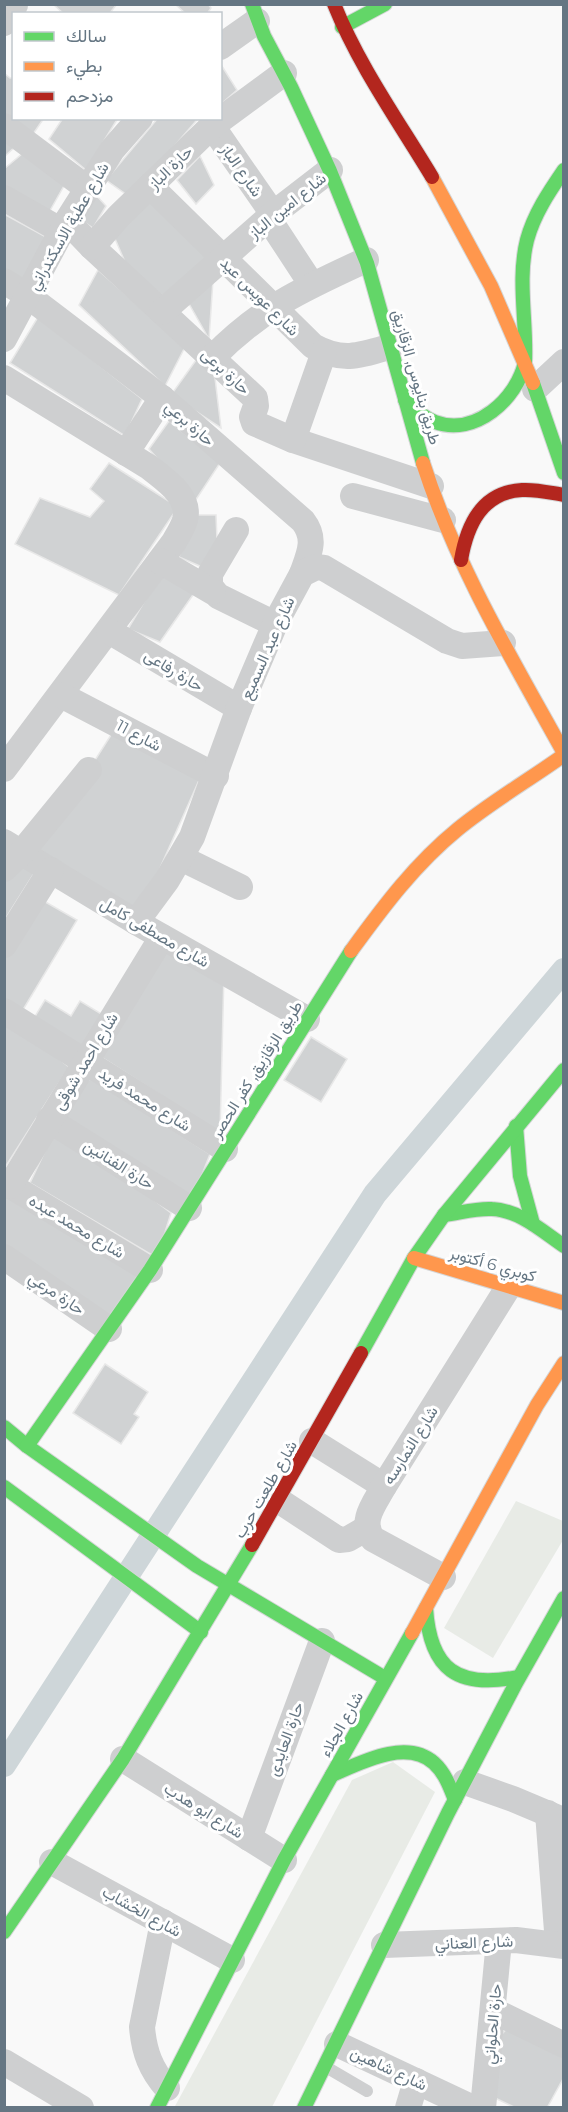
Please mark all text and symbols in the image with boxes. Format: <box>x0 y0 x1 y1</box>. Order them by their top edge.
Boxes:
legend <box>12 12 222 120</box>
text: سالك <box>66 25 106 47</box>
text: بطيء <box>66 55 102 81</box>
text: مزدحم <box>66 85 113 108</box>
street label: شارع الباز <box>214 139 267 201</box>
street label: حارة الباز <box>143 141 197 194</box>
street label: شارع عطية الاسكندراني <box>24 159 116 296</box>
street label: شارع امين الباز <box>244 168 331 245</box>
street label: شارع عويس عيد <box>215 253 303 341</box>
street label: طريق بنايوس, الزقازيق <box>387 307 445 447</box>
street label: حارة برعى <box>197 344 254 399</box>
street label: حارة برعي <box>158 397 218 453</box>
street label: شارع عبد السميع <box>236 594 300 703</box>
street label: حارة رفاعى <box>140 645 207 696</box>
street label: شارع 11 <box>112 716 164 757</box>
street label: شارع مصطفى كامل <box>96 894 213 973</box>
street label: طريق الزقازيق, كفر الحصر <box>206 997 307 1143</box>
street label: شارع احمد شوقى <box>49 1009 124 1114</box>
street label: شارع محمد فريد <box>94 1064 194 1137</box>
street label: حارة الفنانين <box>80 1135 158 1194</box>
street label: شارع محمد عبده <box>25 1191 128 1264</box>
street label: كوبري 6 أكتوبر <box>445 1243 538 1290</box>
street label: حارة مرعي <box>23 1268 88 1322</box>
street label: شارع النمارسه <box>379 1403 444 1489</box>
street label: شارع طلعت حرب <box>230 1437 303 1543</box>
street label: شارع الجلاء <box>316 1688 369 1761</box>
street label: حارة العايدى <box>263 1699 309 1779</box>
street label: شارع ابو هدب <box>160 1779 247 1844</box>
street label: شارع الخشاب <box>98 1882 185 1943</box>
street label: شارع العناني <box>435 1932 514 1957</box>
street label: حارة الحلواني <box>480 1983 509 2066</box>
street label: شارع شاهين <box>347 2042 430 2096</box>

